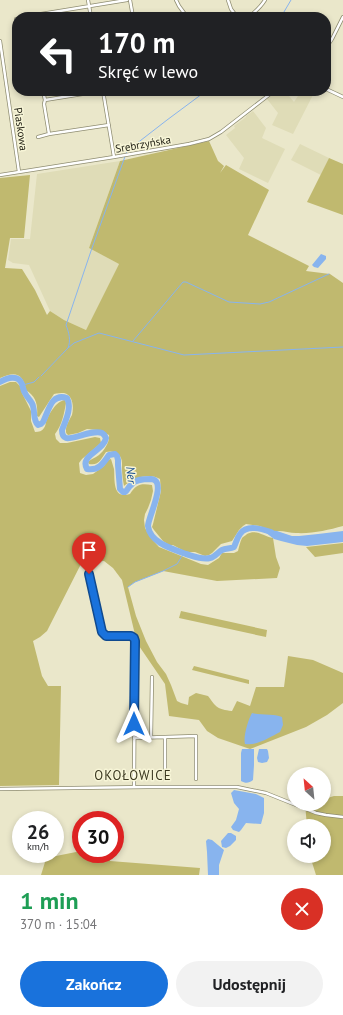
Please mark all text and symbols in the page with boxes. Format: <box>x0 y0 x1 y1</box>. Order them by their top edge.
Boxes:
text: 170 m <box>98 24 175 61</box>
icon: left <box>32 28 84 80</box>
text: Skręć w lewo <box>98 60 198 83</box>
street label: Piaskowa <box>11 106 31 152</box>
street label: Srebrzyńska <box>114 132 172 156</box>
water label: Ner <box>123 465 140 485</box>
pin <box>72 533 106 574</box>
icon: arrive <box>78 539 100 561</box>
position arrow <box>113 703 155 745</box>
district label: OKOŁOWICE <box>94 767 172 784</box>
north arrow <box>287 767 331 811</box>
map controls <box>287 767 331 863</box>
speed limit sign: 30 <box>72 811 124 863</box>
text: 26 <box>27 819 49 845</box>
button: sound <box>287 819 331 863</box>
text: km/h <box>27 840 49 853</box>
text: 1 min <box>20 885 79 916</box>
button: close <box>281 888 323 930</box>
text: 370 m · 15:04 <box>20 916 97 933</box>
button: Zakończ <box>20 961 168 1007</box>
button: Udostępnij <box>176 961 323 1007</box>

